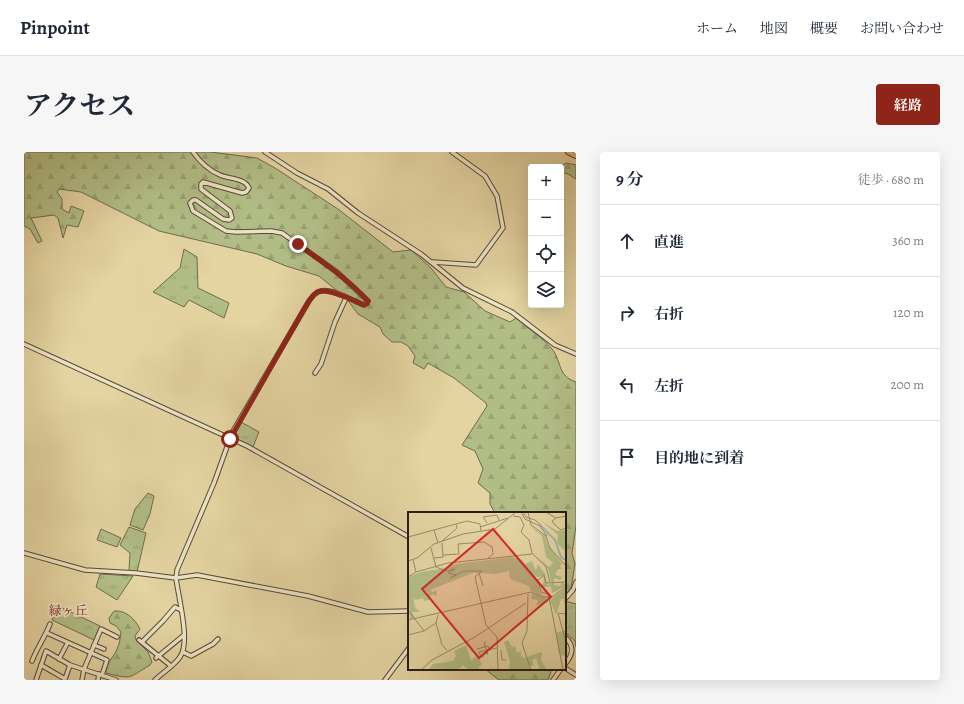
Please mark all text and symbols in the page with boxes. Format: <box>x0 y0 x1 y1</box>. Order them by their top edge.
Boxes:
text: Pinpoint <box>20 15 90 41</box>
text: ホーム <box>696 19 738 38</box>
text: 地図 <box>760 19 788 38</box>
text: 概要 <box>810 19 838 38</box>
text: お問い合わせ <box>860 19 944 38</box>
button: 経路 <box>876 84 940 125</box>
text: アクセス <box>24 87 135 125</box>
map controls <box>528 164 564 308</box>
button: + <box>528 164 564 200</box>
text: 9 分 <box>616 168 644 191</box>
text: 徒歩 · 680 m <box>858 171 924 188</box>
button: − <box>528 200 564 236</box>
icon: ahead <box>616 230 638 252</box>
text: 直進 <box>654 232 684 252</box>
text: 360 m <box>892 232 924 249</box>
route end <box>289 235 307 253</box>
button: locate <box>528 236 564 272</box>
button: layers <box>528 272 564 308</box>
icon: right <box>616 302 638 324</box>
text: 右折 <box>654 304 684 324</box>
text: 120 m <box>893 304 924 321</box>
icon: left <box>616 374 638 396</box>
text: 左折 <box>654 376 684 396</box>
text: 200 m <box>891 376 924 393</box>
route start <box>221 430 239 448</box>
icon: arrive <box>616 446 638 468</box>
text: 目的地に到着 <box>654 448 744 468</box>
inset map <box>408 512 566 670</box>
district label: 緑ヶ丘 <box>48 602 88 619</box>

